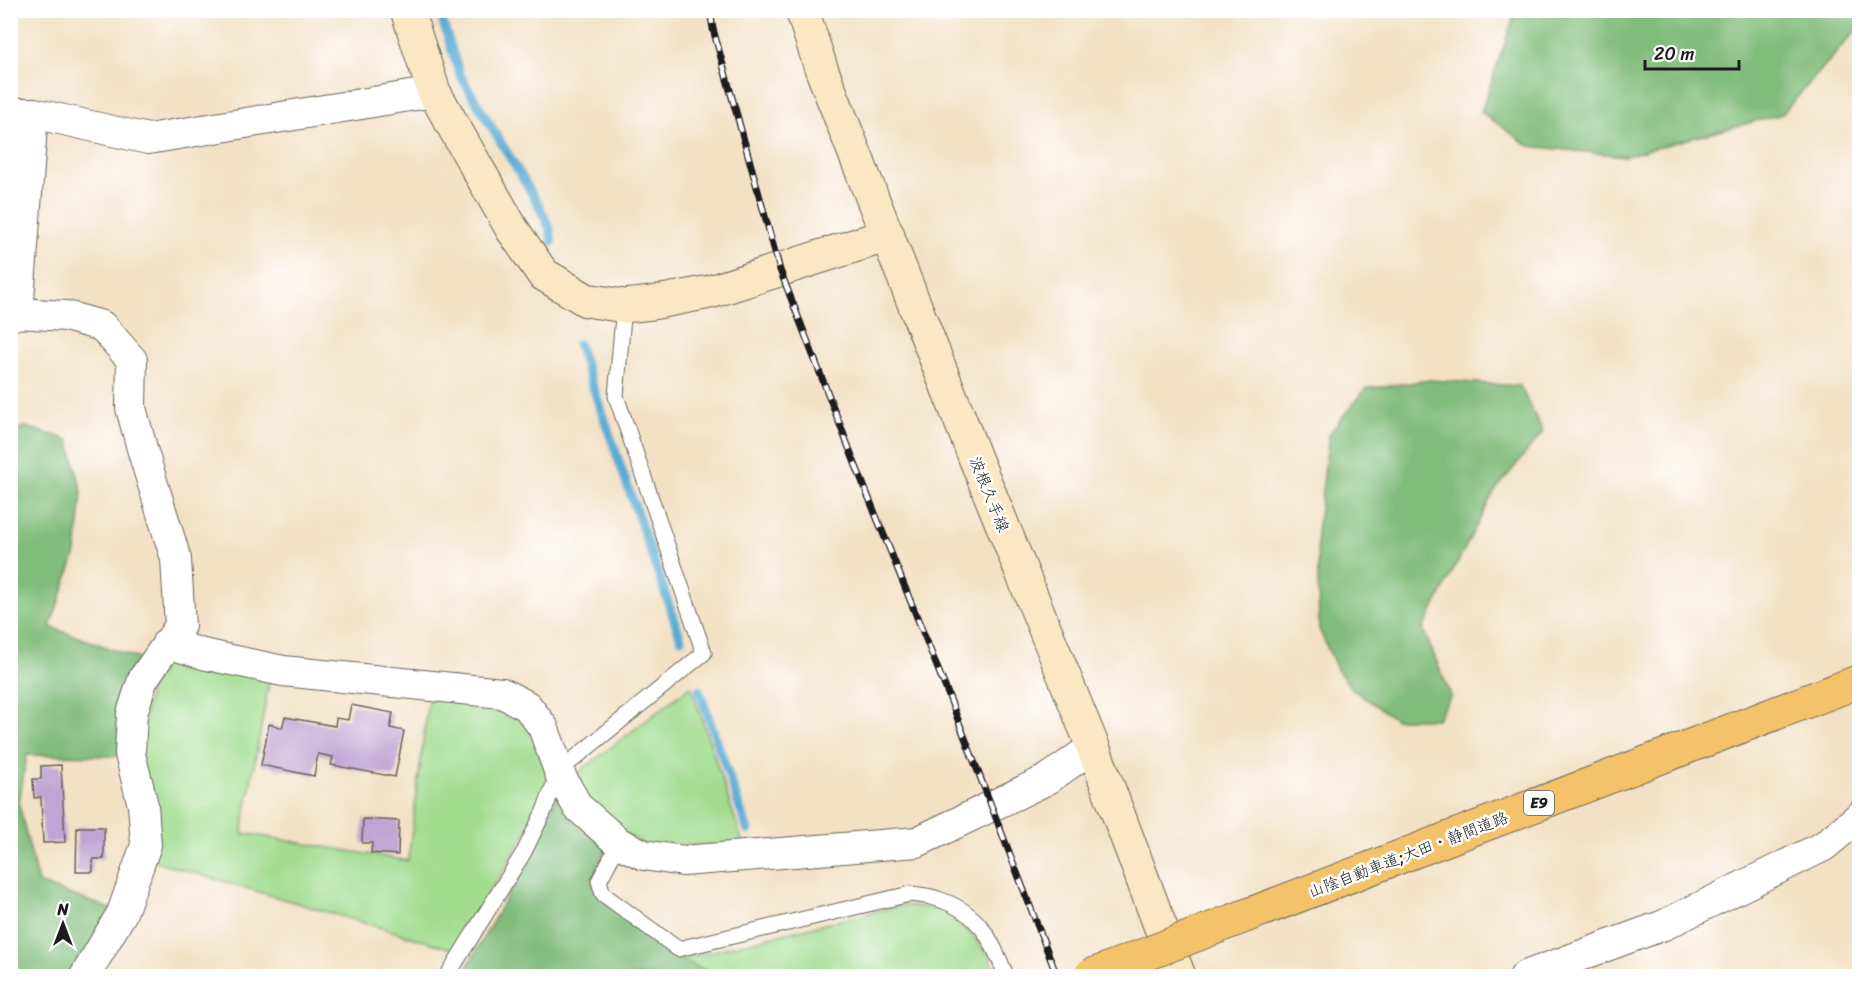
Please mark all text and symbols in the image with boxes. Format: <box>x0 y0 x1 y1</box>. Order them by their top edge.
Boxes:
scale bar <box>1645 33 1740 71</box>
text: 20 m <box>1654 38 1694 70</box>
street label: 波根久手線 <box>961 452 1018 537</box>
road number: E9 <box>1524 791 1554 815</box>
street label: 山陰自動車道;大田・静間道路 <box>1304 803 1513 906</box>
north arrow <box>33 894 93 954</box>
text: N <box>56 895 69 924</box>

